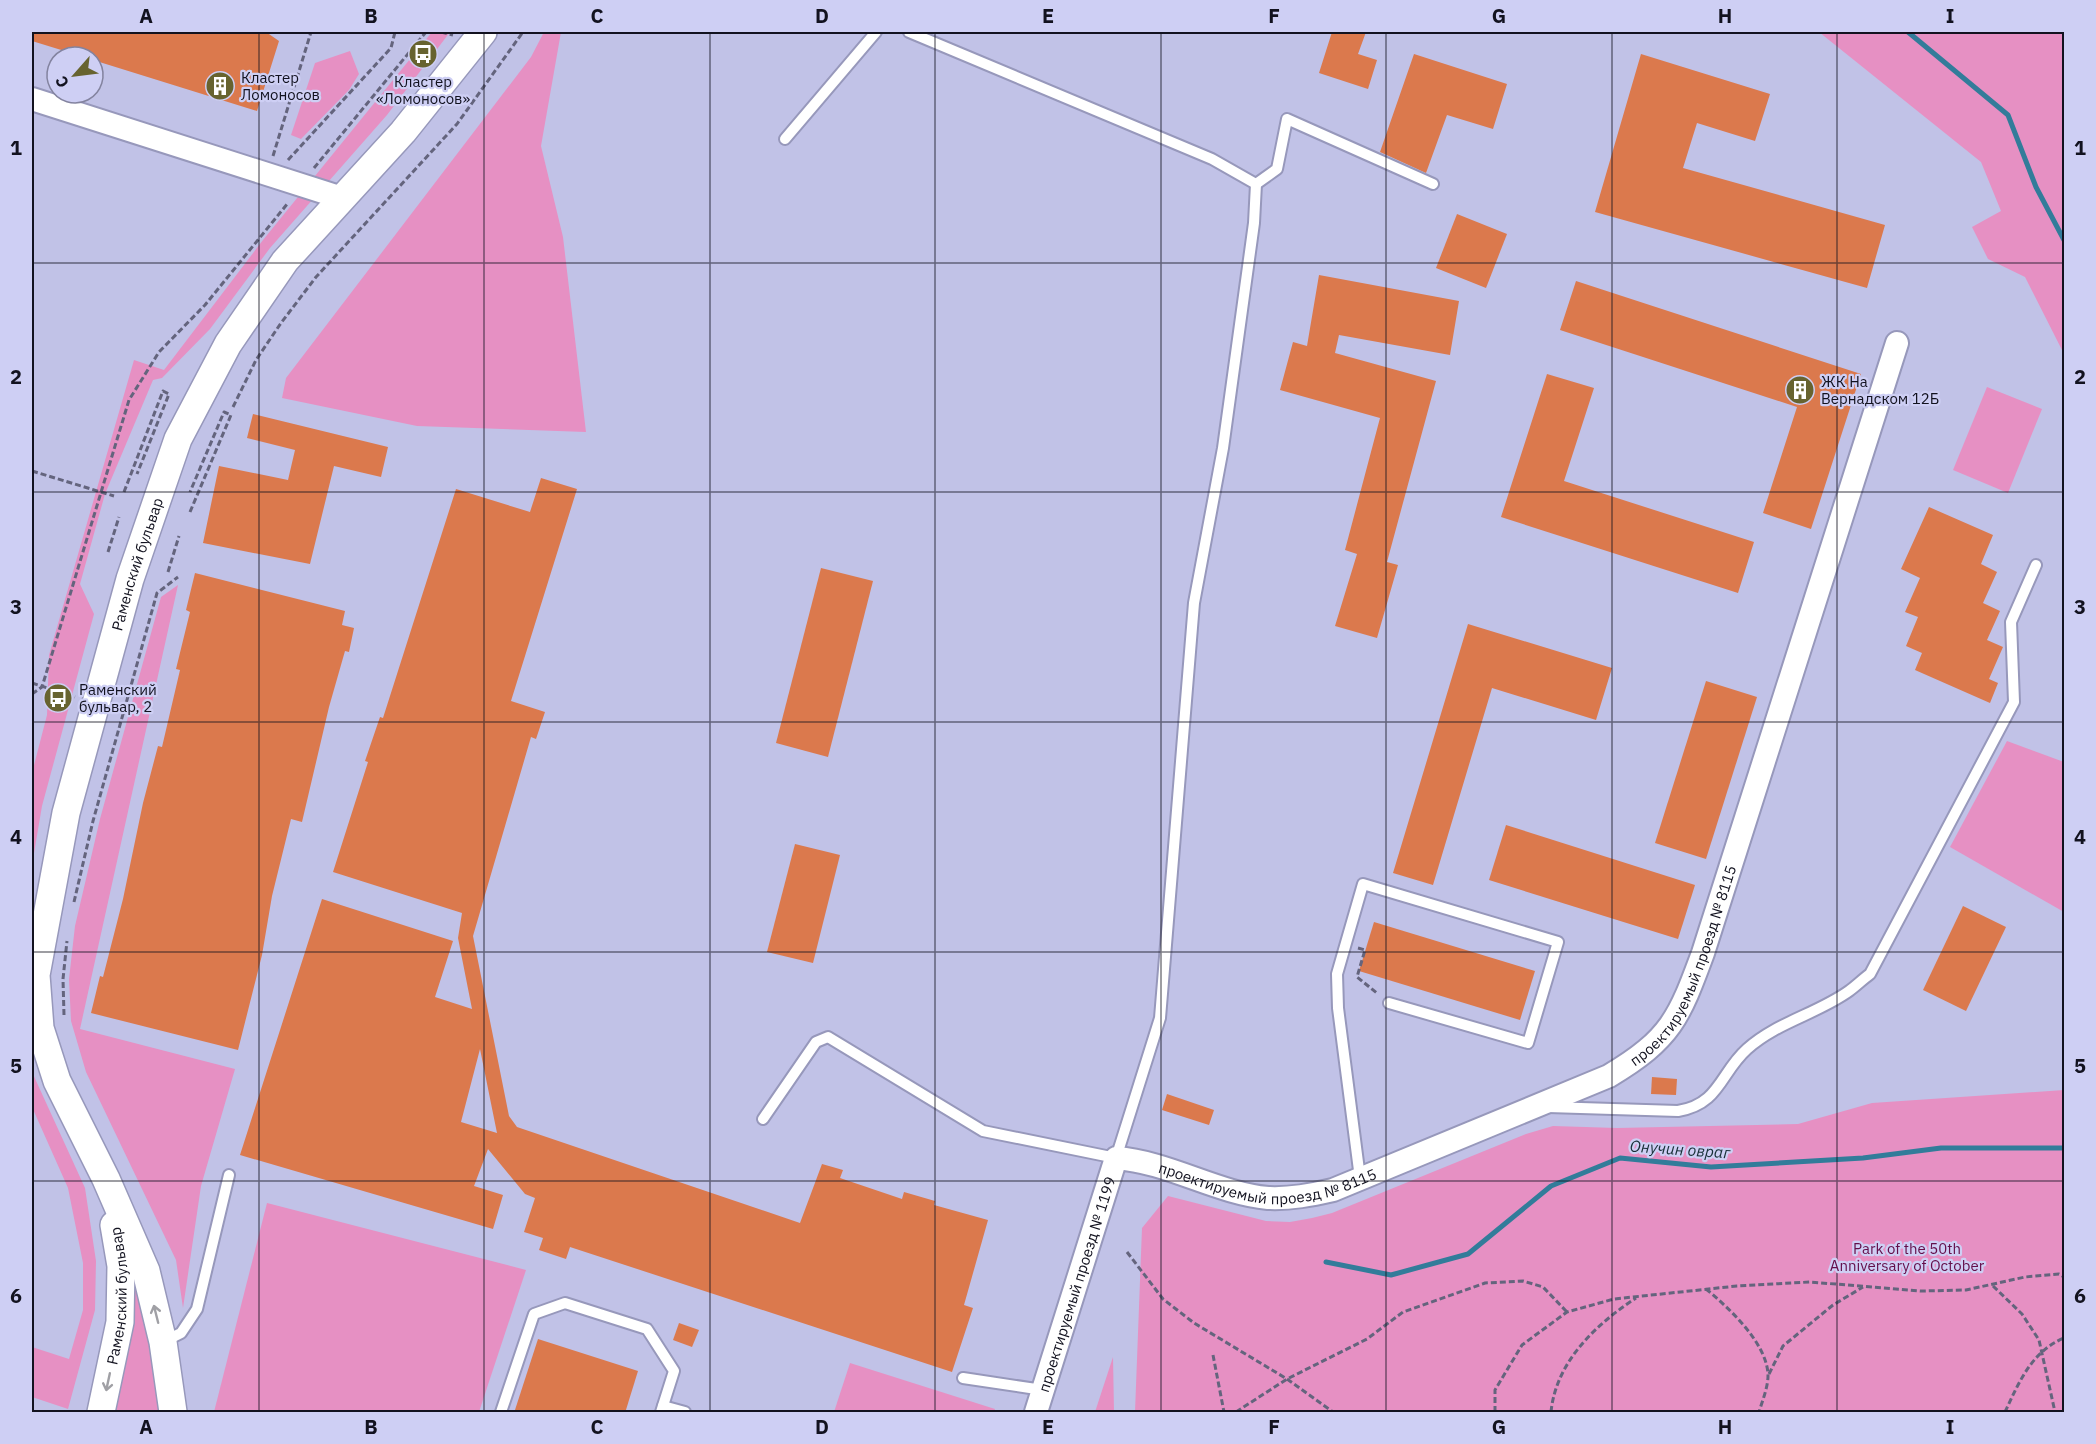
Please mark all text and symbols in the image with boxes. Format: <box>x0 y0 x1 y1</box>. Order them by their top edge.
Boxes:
text: A <box>139 2 153 29</box>
text: B <box>364 2 378 29</box>
text: C <box>590 2 604 29</box>
text: D <box>815 2 829 29</box>
text: E <box>1042 2 1054 29</box>
text: F <box>1268 2 1280 29</box>
text: G <box>1492 2 1506 29</box>
text: H <box>1718 2 1732 29</box>
text: I <box>1946 2 1954 29</box>
bus stop icon: Кластер «Ломоносов» <box>407 38 439 70</box>
north arrow <box>45 45 105 105</box>
place label: Кластер Ломоносов <box>241 68 320 104</box>
building icon: Кластер Ломоносов <box>204 70 236 102</box>
place label: Кластер «Ломоносов» <box>376 72 470 108</box>
text: С <box>50 73 73 91</box>
text: 1 <box>10 134 22 161</box>
text: 1 <box>2074 134 2086 161</box>
text: 2 <box>10 363 22 390</box>
text: 2 <box>2074 363 2086 390</box>
place label: ЖК На Вернадском 12Б <box>1821 372 1939 408</box>
building icon: ЖК На Вернадском 12Б <box>1784 374 1816 406</box>
street label: Раменский бульвар <box>107 495 167 633</box>
text: 3 <box>10 593 22 620</box>
text: 3 <box>2074 593 2086 620</box>
place label: Раменский бульвар, 2 <box>79 680 157 716</box>
bus stop icon: Раменский бульвар, 2 <box>42 682 74 714</box>
text: 4 <box>10 823 22 850</box>
text: 4 <box>2074 823 2086 850</box>
street label: проектируемый проезд № 8115 <box>1626 863 1740 1070</box>
text: 5 <box>10 1052 22 1079</box>
text: 5 <box>2074 1052 2086 1079</box>
water label: Онучин овраг <box>1629 1136 1732 1163</box>
street label: проектируемый проезд № 8115 <box>1155 1155 1381 1177</box>
text: проектируемый проезд № 8115 <box>1156 1157 1379 1208</box>
street label: проектируемый проезд № 1199 <box>1033 1174 1119 1394</box>
street label: Раменский бульвар <box>102 1226 131 1366</box>
park label: Park of the 50th Anniversary of October <box>1830 1239 1985 1275</box>
text: 6 <box>10 1282 22 1309</box>
text: 6 <box>2074 1282 2086 1309</box>
one-way arrow <box>150 1304 162 1323</box>
one-way arrow <box>102 1372 113 1391</box>
text: A <box>139 1413 153 1440</box>
text: B <box>364 1413 378 1440</box>
text: C <box>590 1413 604 1440</box>
text: D <box>815 1413 829 1440</box>
text: E <box>1042 1413 1054 1440</box>
text: F <box>1268 1413 1280 1440</box>
text: G <box>1492 1413 1506 1440</box>
text: H <box>1718 1413 1732 1440</box>
text: I <box>1946 1413 1954 1440</box>

